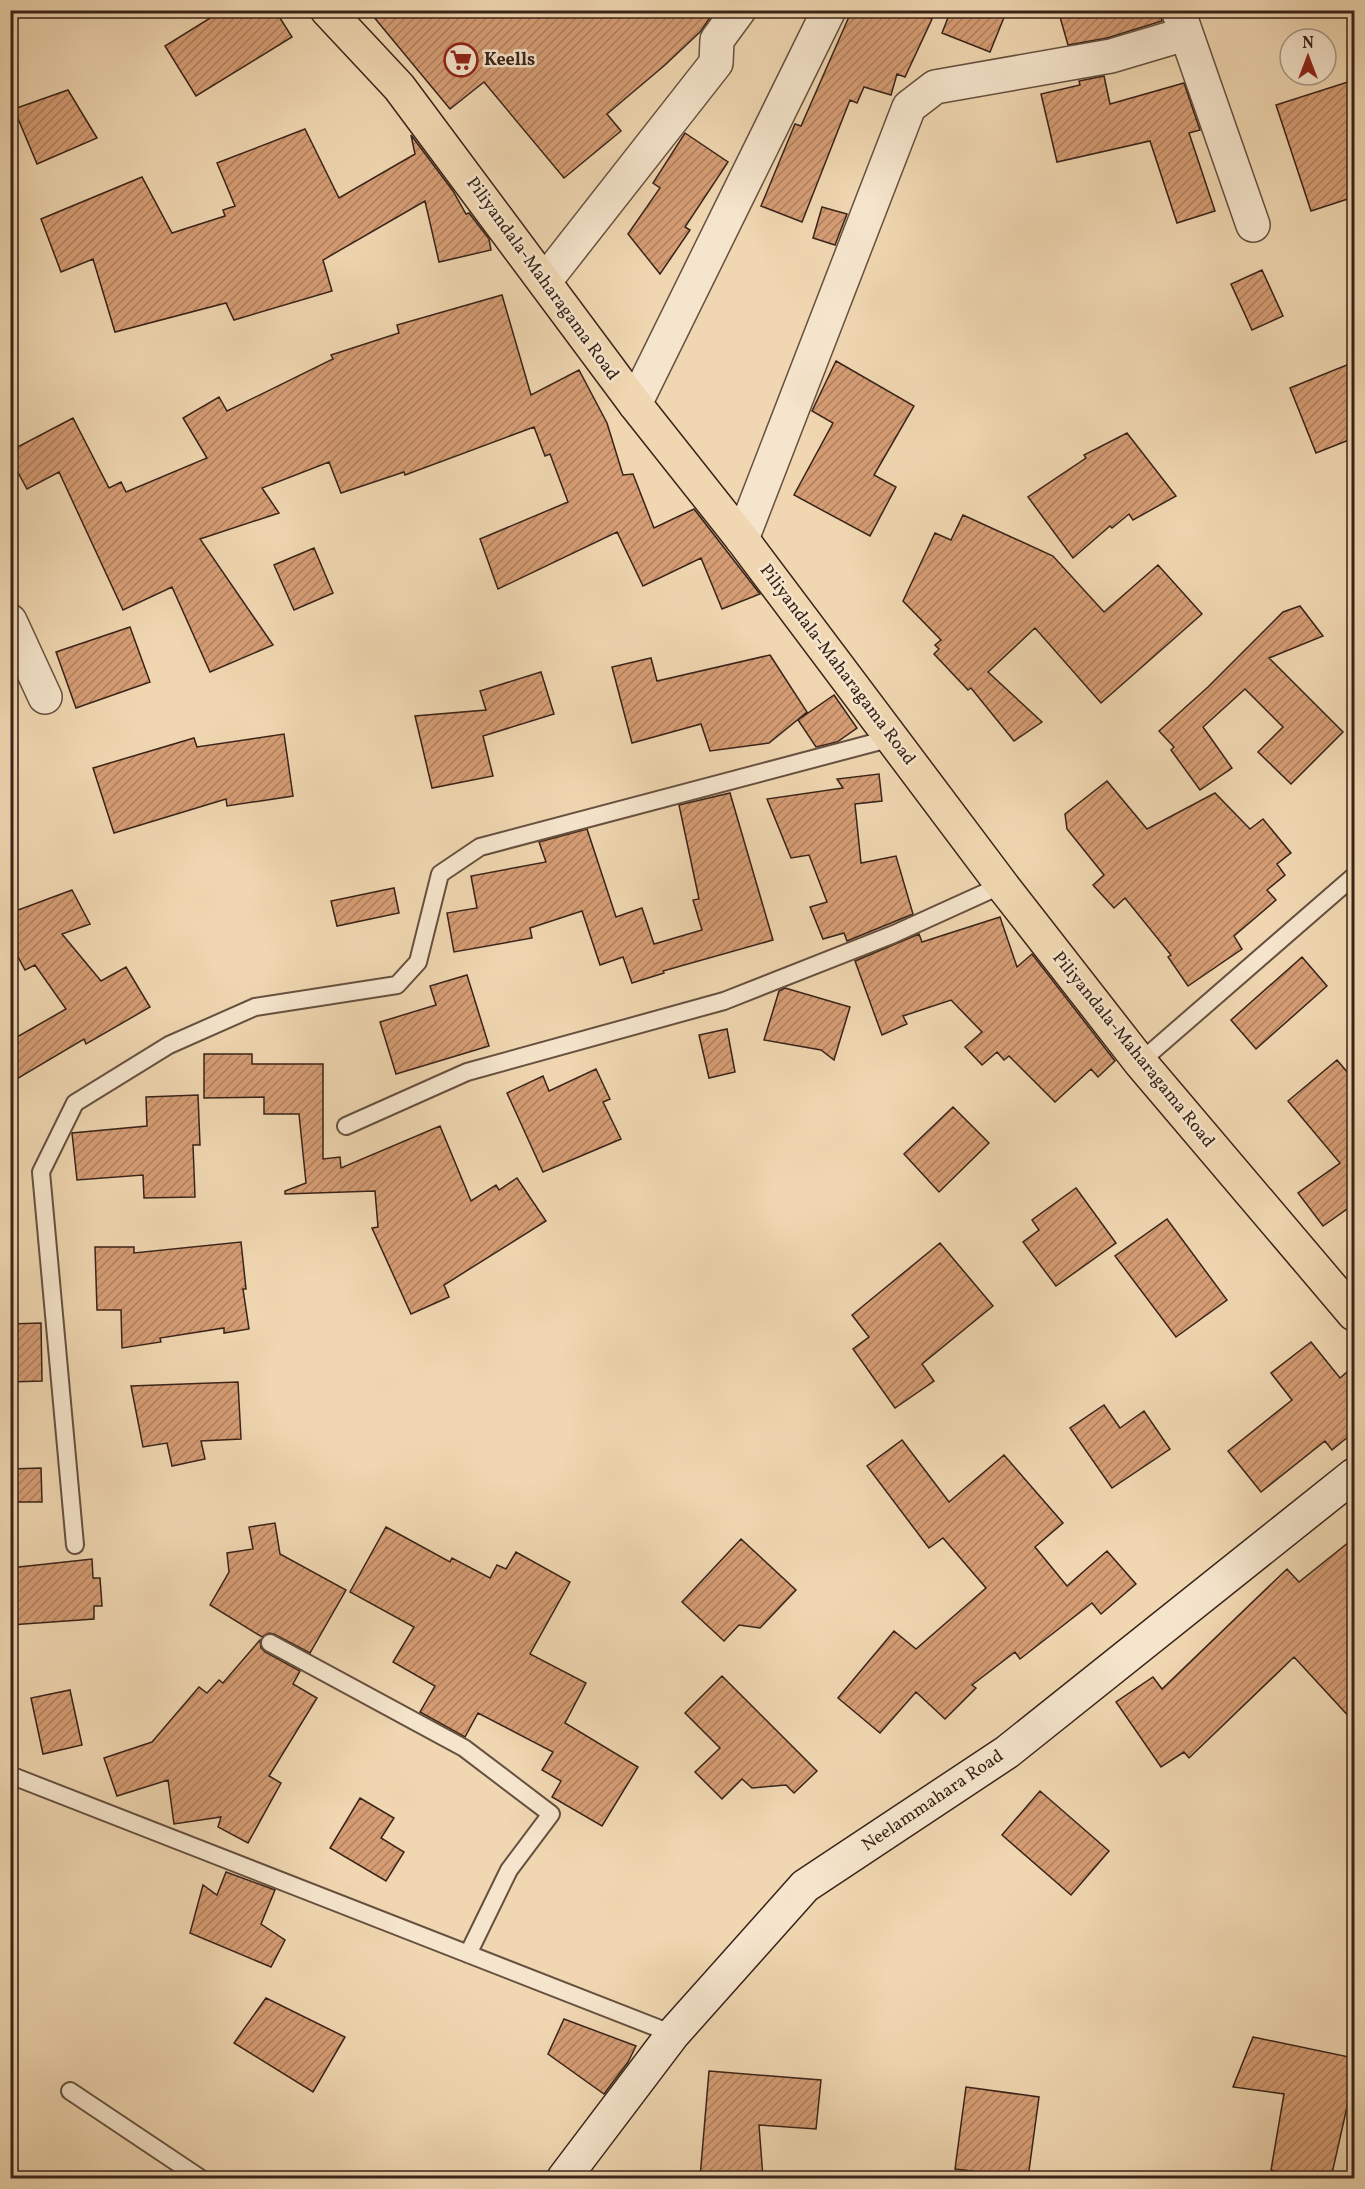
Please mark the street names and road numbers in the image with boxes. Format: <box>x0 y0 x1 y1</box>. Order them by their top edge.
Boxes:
street label: Piliyandala-Maharagama Road <box>460 172 624 386</box>
street label: Piliyandala-Maharagama Road <box>753 559 921 771</box>
street label: Piliyandala-Maharagama Road <box>1046 947 1220 1153</box>
street label: Neelammahara Road <box>857 1744 1009 1858</box>

